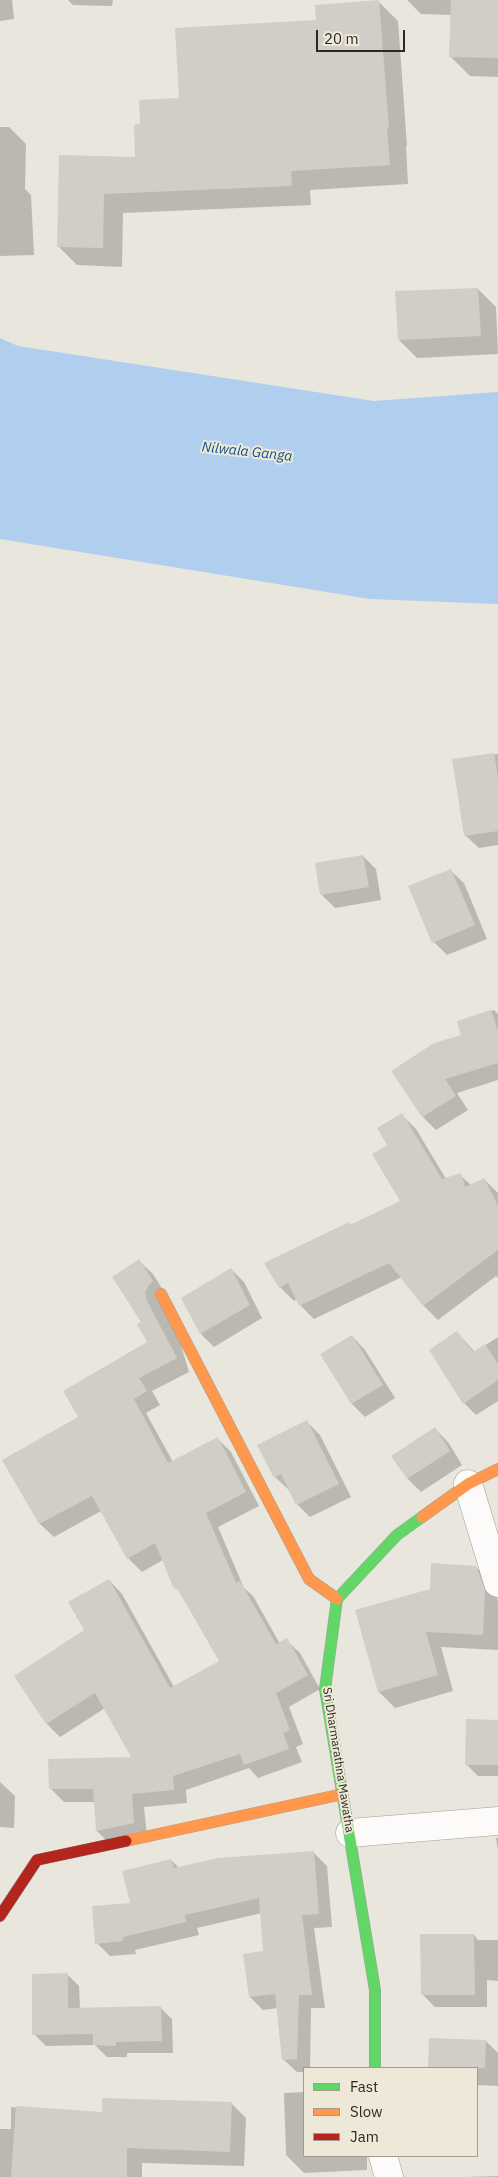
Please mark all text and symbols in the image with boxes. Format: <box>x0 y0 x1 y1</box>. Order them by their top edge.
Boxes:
scale bar <box>318 20 407 52</box>
text: 20 m <box>324 29 359 48</box>
water label: Nilwala Ganga <box>201 439 293 465</box>
street label: Sri Dharmarathna Mawatha <box>319 1686 357 1834</box>
legend <box>303 2067 478 2157</box>
text: Fast <box>350 2077 378 2096</box>
text: Slow <box>350 2102 383 2121</box>
text: Jam <box>350 2127 379 2146</box>

